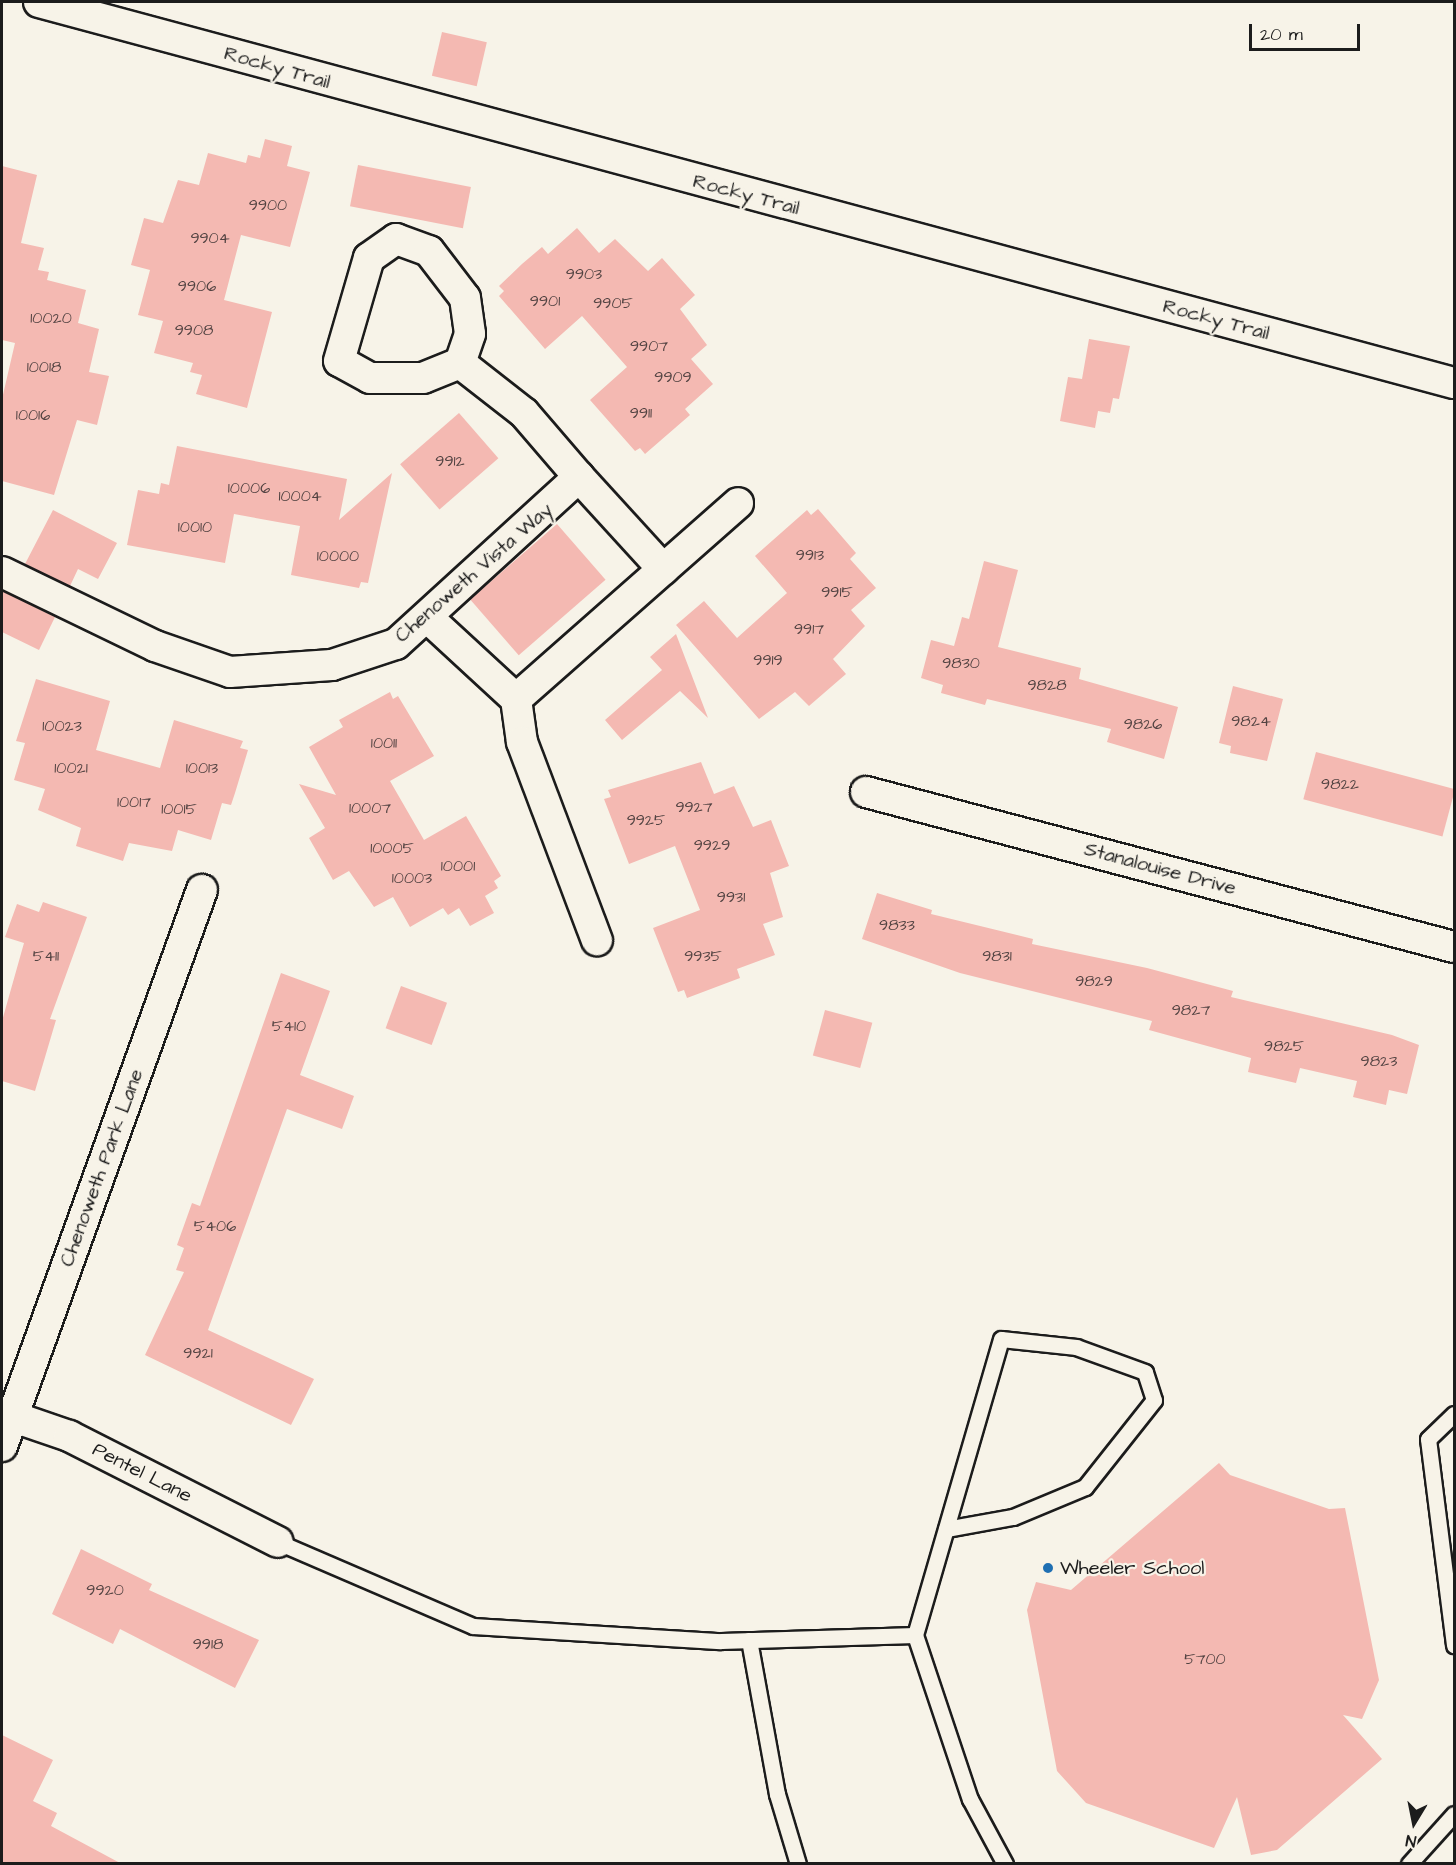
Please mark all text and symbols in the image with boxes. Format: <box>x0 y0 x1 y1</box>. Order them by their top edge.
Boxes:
scale bar <box>1252 12 1363 50</box>
text: 20 m <box>1260 22 1303 47</box>
street label: Rocky Trail <box>221 41 333 95</box>
street label: Rocky Trail <box>690 169 802 221</box>
house number: 9900 <box>249 195 287 215</box>
house number: 9904 <box>190 228 230 248</box>
house number: 9903 <box>566 264 602 284</box>
house number: 9906 <box>178 276 216 296</box>
house number: 9901 <box>530 291 560 311</box>
house number: 9905 <box>593 293 633 313</box>
street label: Rocky Trail <box>1160 294 1272 346</box>
house number: 10020 <box>30 308 72 328</box>
house number: 9908 <box>175 320 213 340</box>
house number: 9907 <box>630 336 668 356</box>
house number: 10018 <box>27 357 61 377</box>
house number: 9909 <box>654 367 692 387</box>
house number: 9911 <box>630 403 652 423</box>
house number: 10016 <box>16 405 50 425</box>
house number: 9912 <box>435 451 465 471</box>
house number: 10006 <box>228 478 270 498</box>
house number: 10004 <box>278 486 322 506</box>
street label: Chenoweth Vista Way <box>390 498 558 648</box>
house number: 10010 <box>178 517 212 537</box>
house number: 9913 <box>796 545 824 565</box>
house number: 10000 <box>317 546 359 566</box>
house number: 9915 <box>821 582 853 602</box>
house number: 9917 <box>794 619 824 639</box>
house number: 9919 <box>753 650 783 670</box>
house number: 9830 <box>942 653 980 673</box>
house number: 9828 <box>1027 675 1067 695</box>
house number: 9824 <box>1231 711 1271 731</box>
house number: 9826 <box>1124 714 1162 734</box>
house number: 10023 <box>42 716 82 736</box>
house number: 10011 <box>371 733 397 753</box>
house number: 10021 <box>54 758 88 778</box>
house number: 10013 <box>186 758 218 778</box>
house number: 9822 <box>1321 774 1359 794</box>
house number: 10017 <box>117 792 151 812</box>
house number: 9927 <box>675 797 713 817</box>
house number: 10007 <box>349 798 391 818</box>
house number: 10015 <box>161 799 197 819</box>
house number: 9925 <box>627 810 665 830</box>
house number: 9929 <box>694 835 730 855</box>
street label: Stanalouise Drive <box>1082 837 1238 901</box>
house number: 10005 <box>370 838 414 858</box>
house number: 10001 <box>441 856 475 876</box>
house number: 10003 <box>392 868 432 888</box>
house number: 9931 <box>717 887 745 907</box>
house number: 9833 <box>879 915 915 935</box>
house number: 5411 <box>33 946 59 966</box>
house number: 9935 <box>684 946 722 966</box>
house number: 9831 <box>982 946 1012 966</box>
house number: 9829 <box>1075 971 1113 991</box>
house number: 9827 <box>1172 1000 1210 1020</box>
house number: 5410 <box>272 1016 306 1036</box>
house number: 9825 <box>1264 1036 1304 1056</box>
house number: 9823 <box>1361 1051 1397 1071</box>
street label: Chenoweth Park Lane <box>55 1066 149 1270</box>
house number: 5406 <box>194 1216 236 1236</box>
house number: 9921 <box>183 1343 213 1363</box>
street label: Pentel Lane <box>88 1438 196 1508</box>
place label: Wheeler School <box>1060 1556 1204 1580</box>
marker: Wheeler School <box>1041 1561 1055 1575</box>
house number: 9920 <box>86 1580 124 1600</box>
house number: 9918 <box>193 1634 223 1654</box>
house number: 5700 <box>1184 1649 1226 1669</box>
north arrow <box>1384 1793 1444 1853</box>
text: N <box>1404 1829 1418 1852</box>

